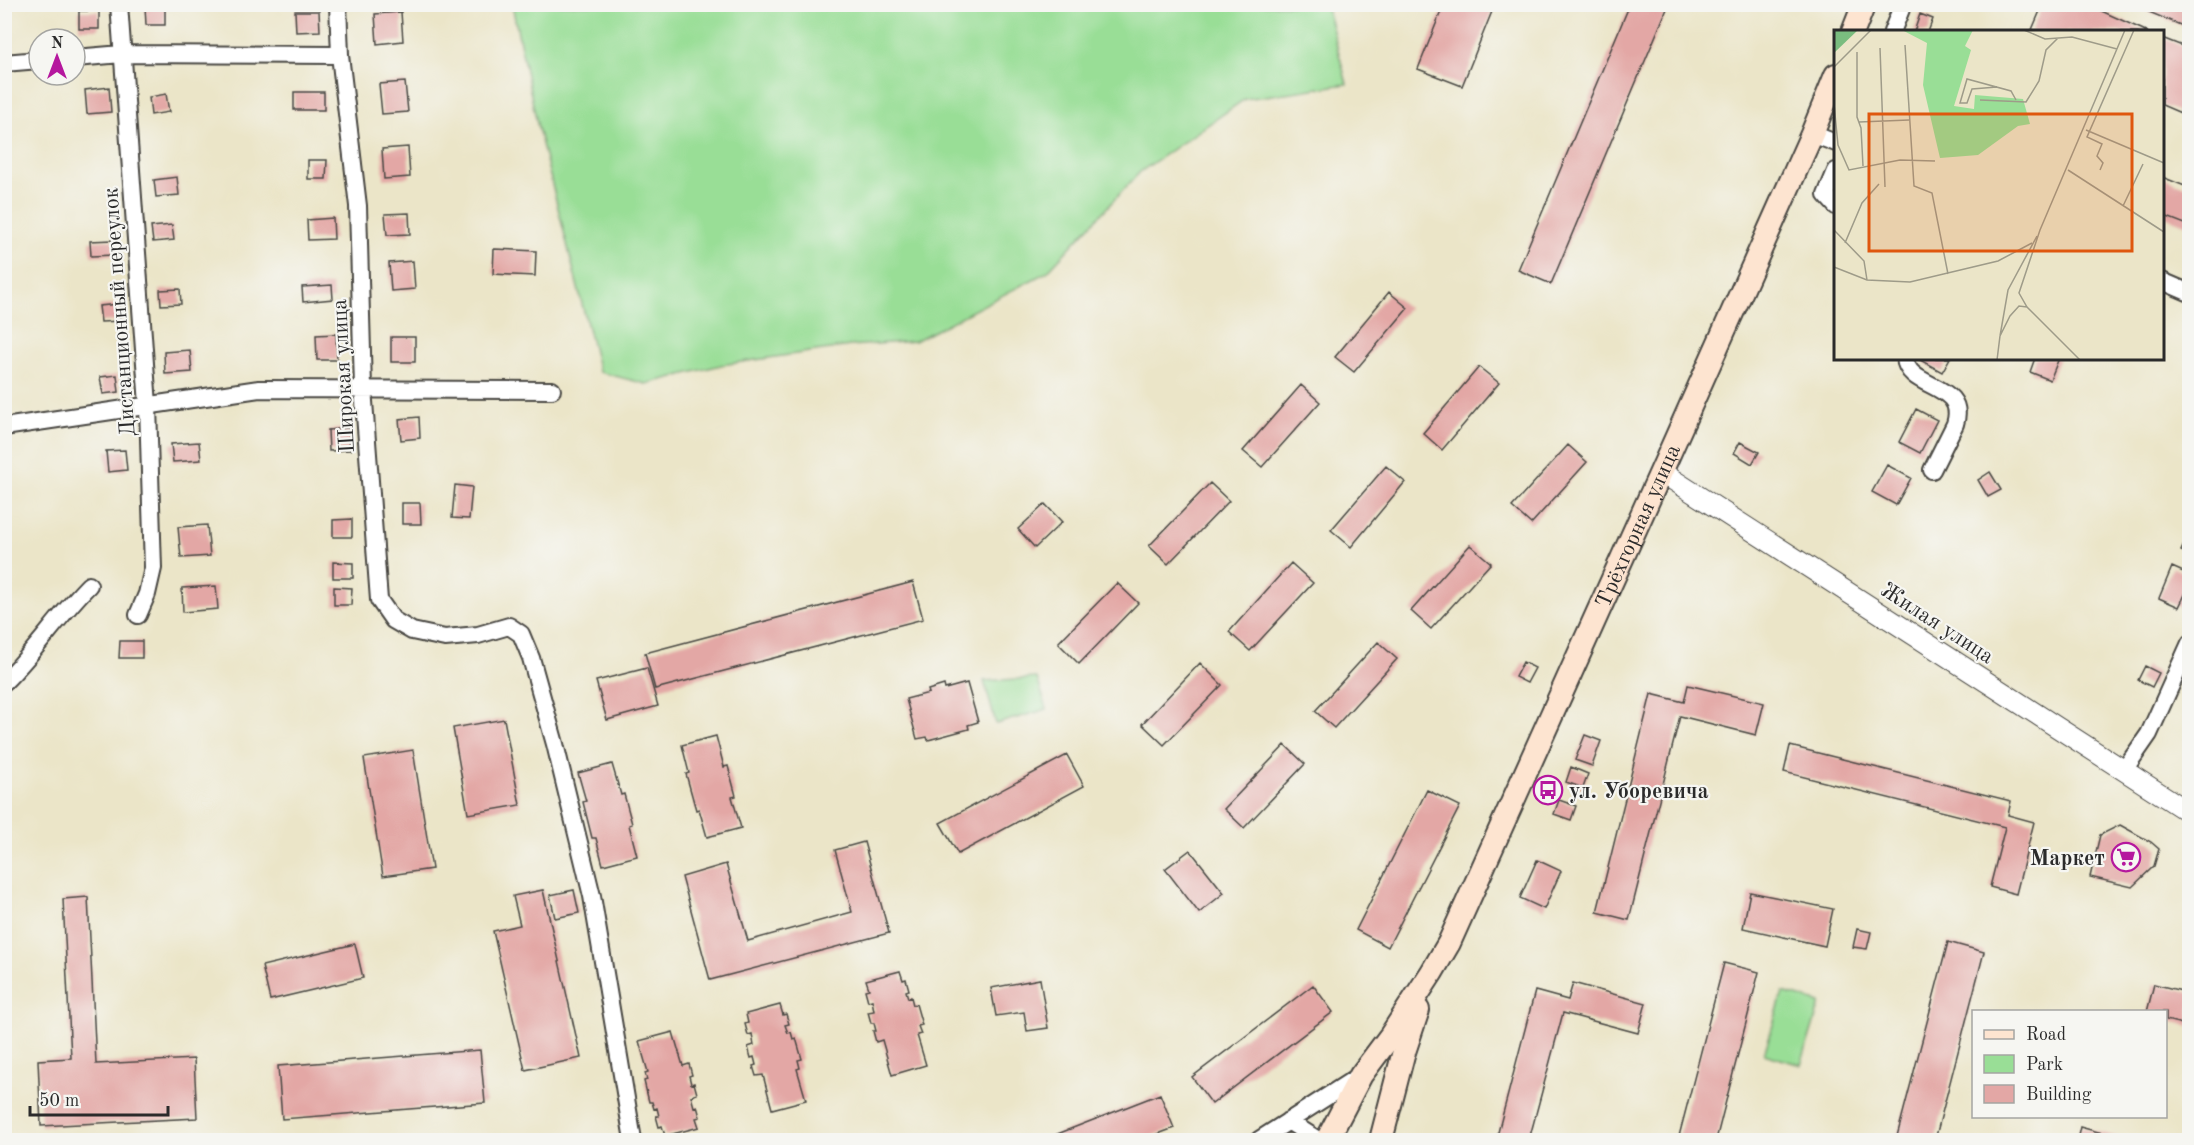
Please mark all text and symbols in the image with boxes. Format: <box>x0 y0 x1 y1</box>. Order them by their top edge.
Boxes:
north arrow <box>27 27 87 87</box>
inset map <box>1834 30 2164 360</box>
text: N <box>51 36 64 52</box>
street label: Дистанционный переулок <box>100 187 140 437</box>
street label: Широкая улица <box>329 298 359 453</box>
street label: Трёхгорная улица <box>1593 441 1685 611</box>
street label: Жилая улица <box>1876 579 1997 668</box>
bus stop icon: ул. Уборевича <box>1532 774 1564 806</box>
place label: ул. Уборевича <box>1569 781 1709 803</box>
supermarket icon: Маркет <box>2110 841 2142 873</box>
place label: Маркет <box>2030 848 2105 870</box>
legend <box>1972 1010 2167 1118</box>
text: Road <box>2026 1026 2066 1044</box>
text: Park <box>2026 1056 2063 1074</box>
scale bar <box>30 1079 168 1117</box>
text: Building <box>2026 1086 2092 1104</box>
text: 50 m <box>39 1092 79 1110</box>

